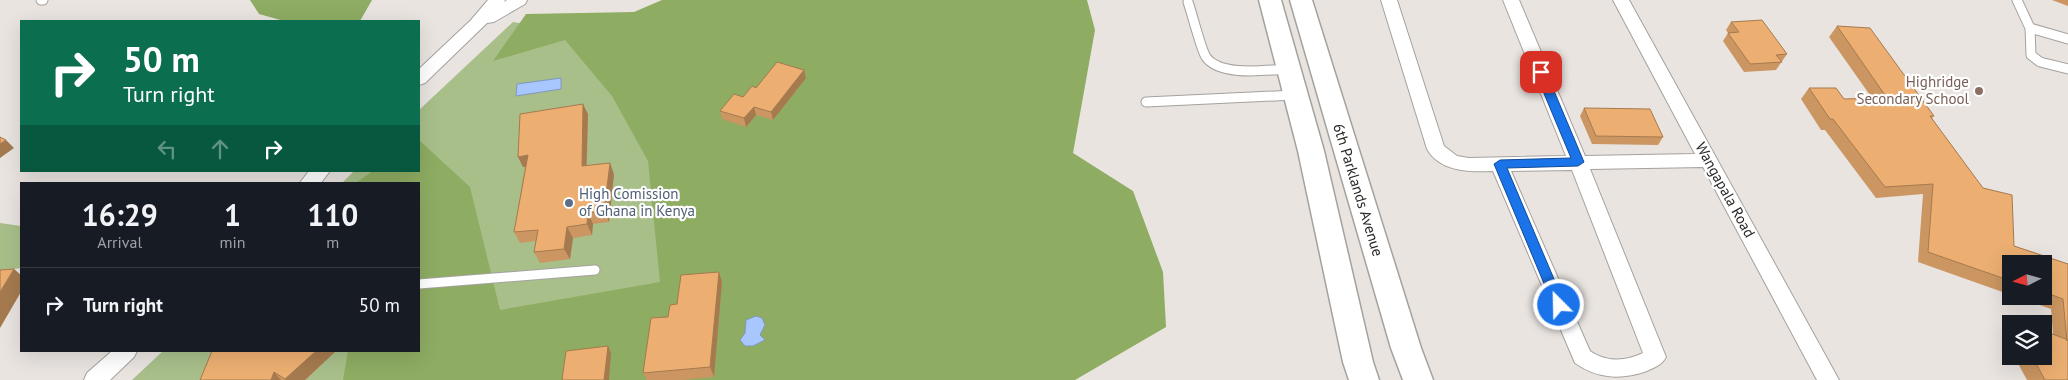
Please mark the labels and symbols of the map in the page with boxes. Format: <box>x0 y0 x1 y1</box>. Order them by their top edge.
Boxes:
pin <box>1520 51 1562 93</box>
place label: Highridge Secondary School <box>1856 72 1970 108</box>
marker: Highridge Secondary School <box>1973 85 1985 97</box>
street label: 6th Parklands Avenue <box>1329 121 1388 259</box>
street label: Wangapala Road <box>1691 139 1759 241</box>
place label: High Comission of Ghana in Kenya <box>579 184 695 220</box>
marker: High Comission of Ghana in Kenya <box>563 197 575 209</box>
north arrow <box>2002 255 2052 305</box>
position arrow <box>1532 278 1584 330</box>

